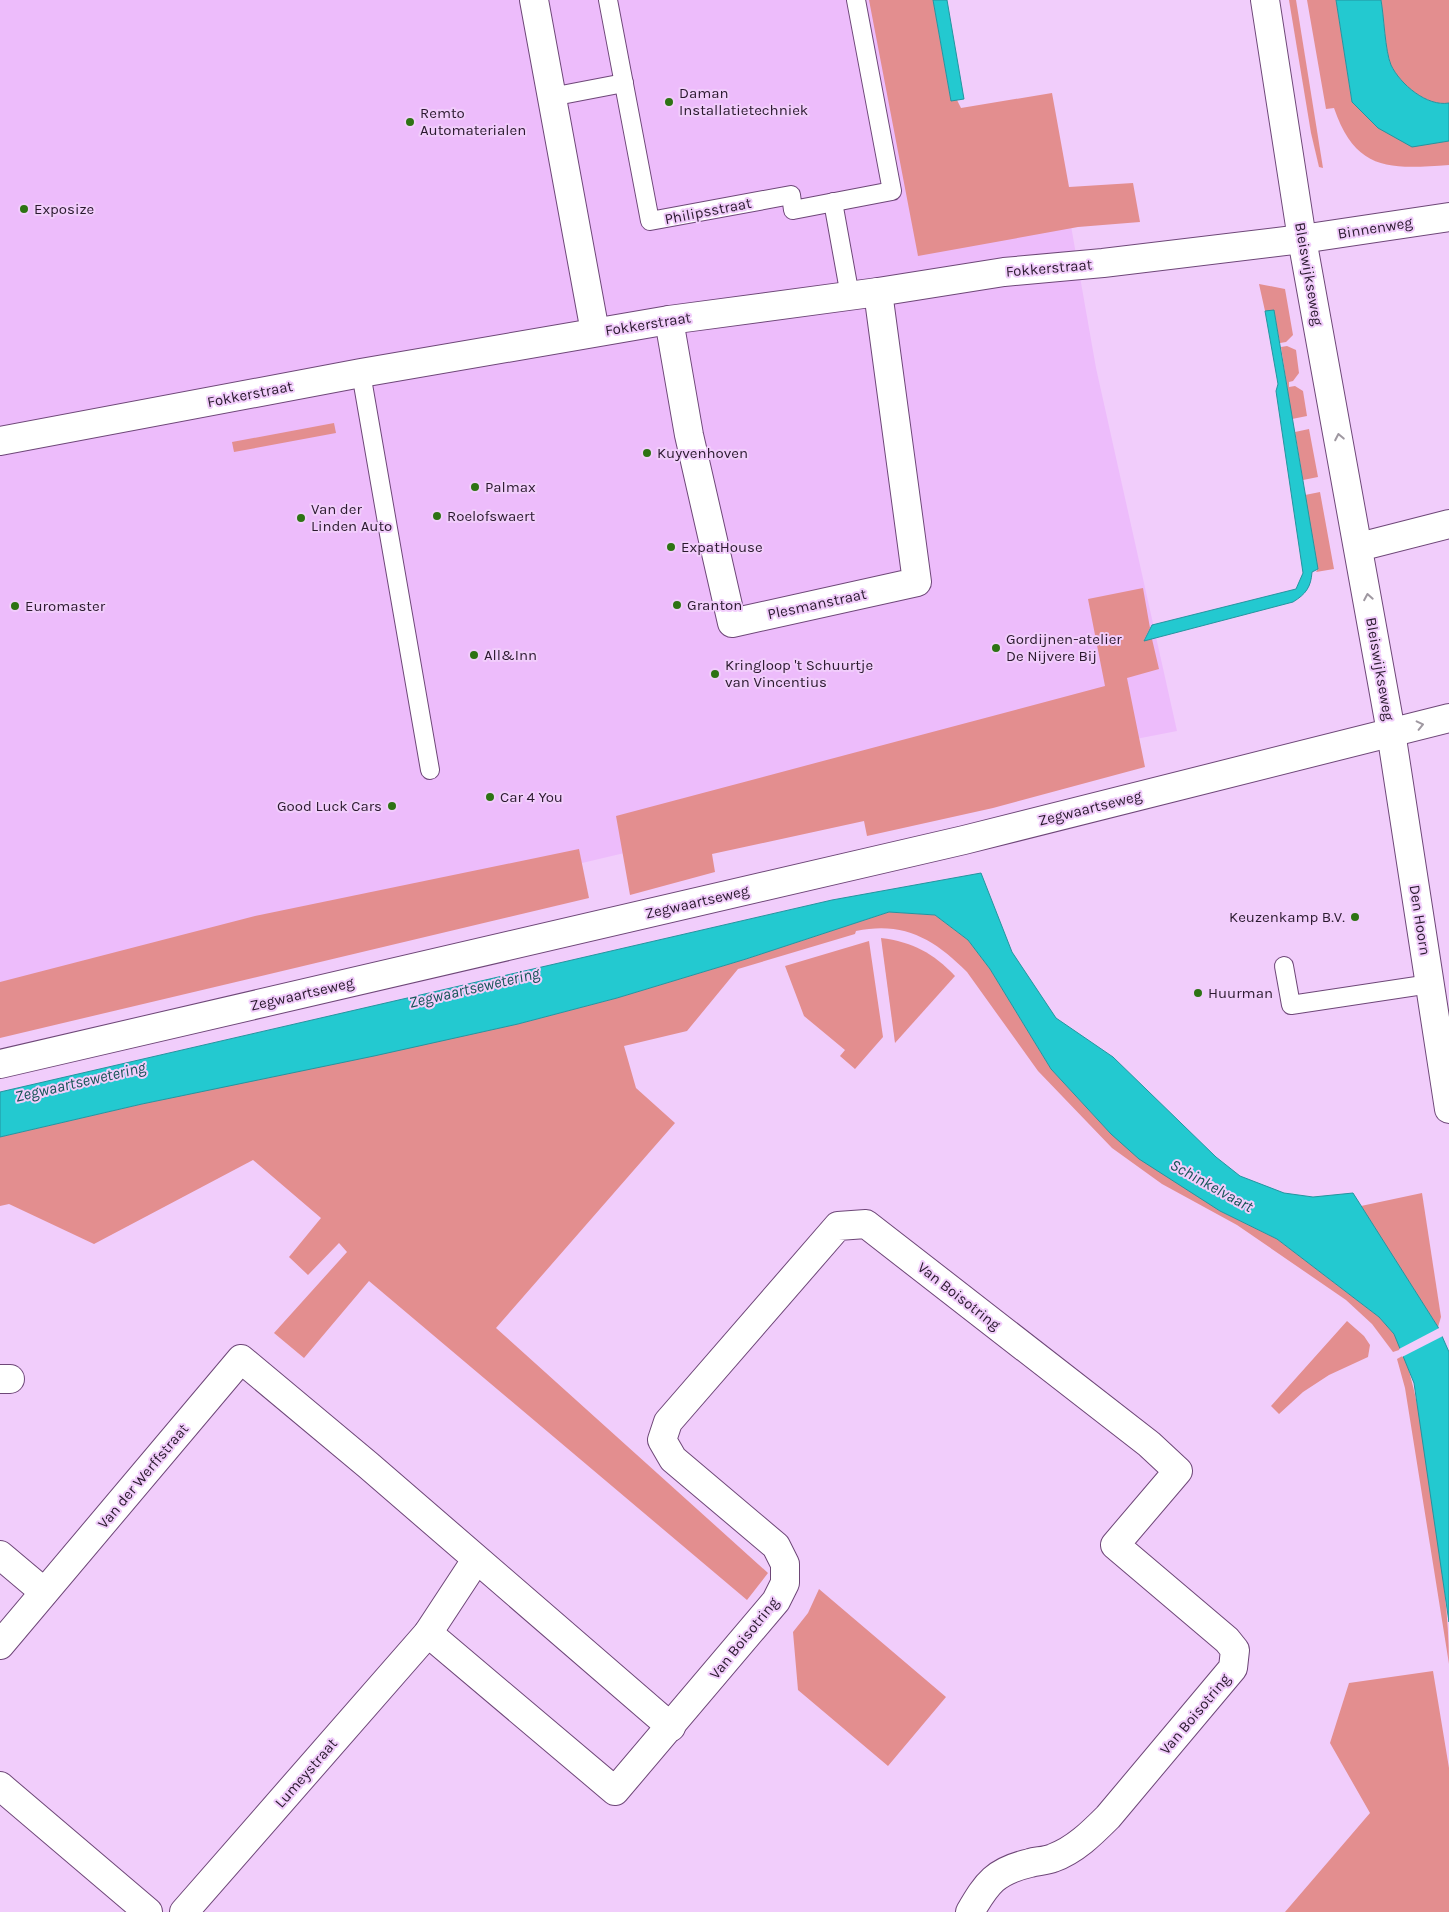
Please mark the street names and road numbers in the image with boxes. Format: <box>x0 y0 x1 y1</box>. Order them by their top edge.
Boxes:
street label: Philipsstraat <box>663 194 753 228</box>
street label: Binnenweg <box>1336 213 1414 243</box>
street label: Bleiswijkseweg <box>1291 221 1327 328</box>
street label: Fokkerstraat <box>1005 255 1093 281</box>
street label: Fokkerstraat <box>604 308 693 340</box>
street label: Fokkerstraat <box>206 377 295 411</box>
street label: Plesmanstraat <box>766 585 868 623</box>
street label: Bleiswijkseweg <box>1362 616 1398 723</box>
street label: Zegwaartseweg <box>1036 786 1144 830</box>
street label: Zegwaartseweg <box>643 881 751 923</box>
street label: Den Hoorn <box>1406 883 1434 957</box>
street label: Zegwaartseweg <box>248 973 356 1015</box>
street label: Van Boisotring <box>914 1258 1004 1334</box>
street label: Van der Werffstraat <box>94 1420 192 1532</box>
street label: Van Boisotring <box>706 1593 783 1683</box>
street label: Van Boisotring <box>1156 1670 1234 1758</box>
street label: Lumeystraat <box>271 1734 341 1811</box>

